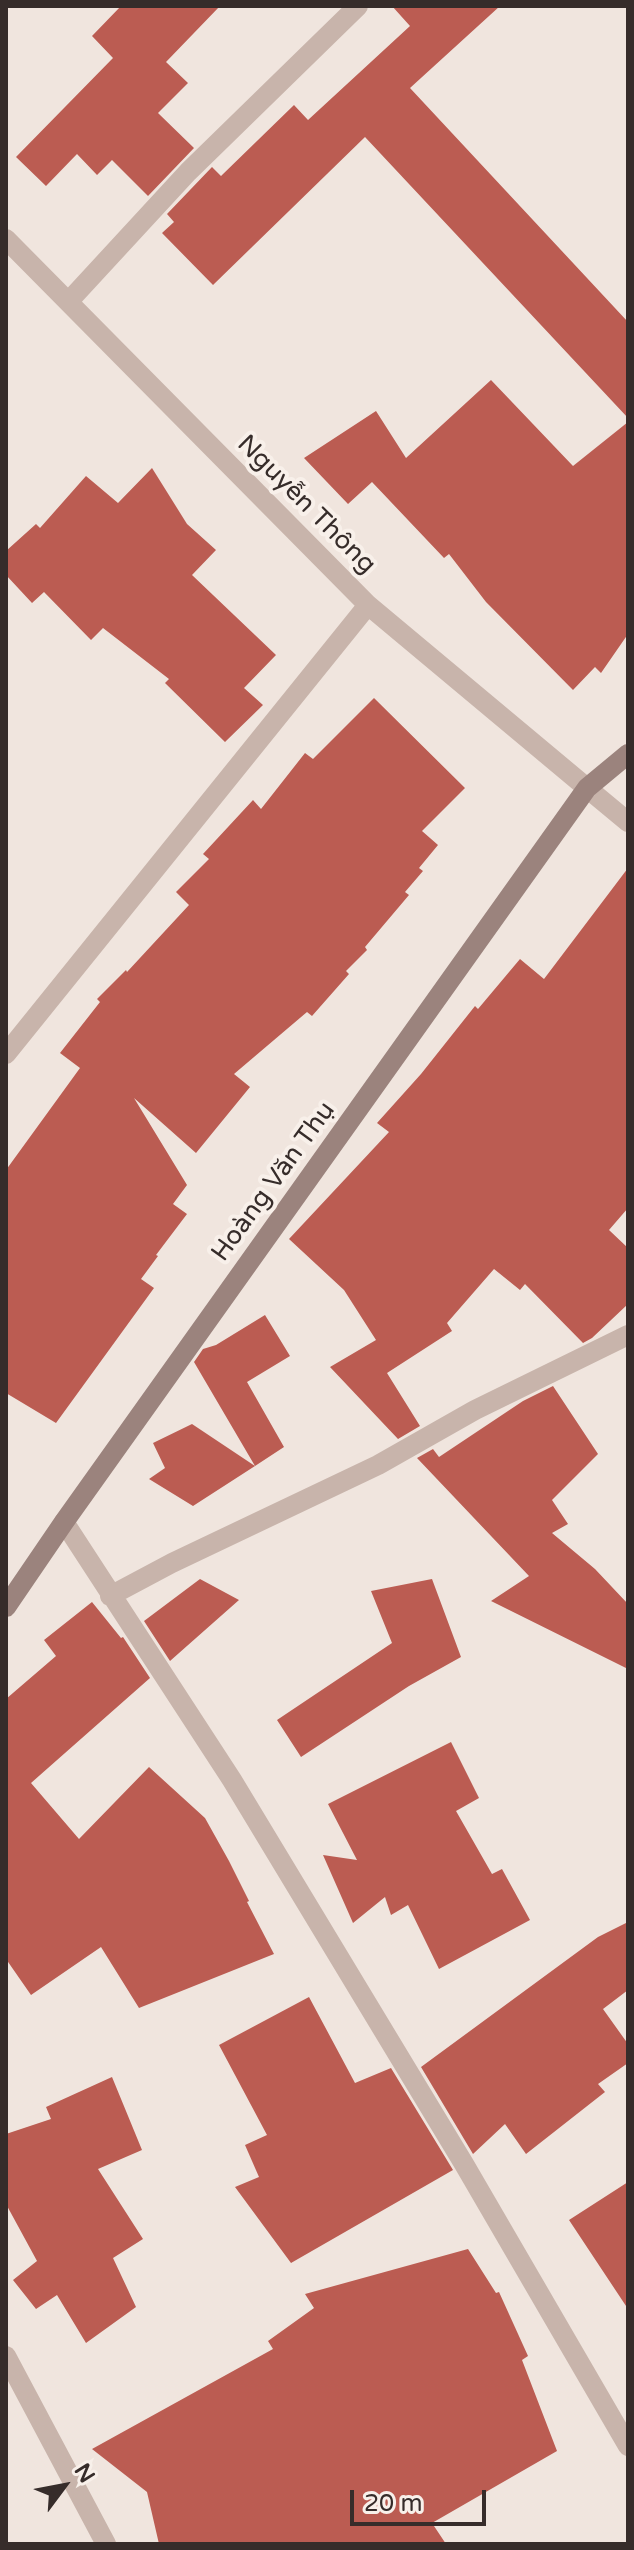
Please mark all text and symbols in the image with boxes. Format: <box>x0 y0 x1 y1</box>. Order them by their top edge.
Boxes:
street label: Nguyễn Thông <box>230 429 382 581</box>
street label: Hoàng Văn Thụ <box>206 1096 342 1268</box>
north arrow <box>24 2446 104 2526</box>
text: N <box>69 2459 100 2488</box>
scale bar <box>354 2474 490 2524</box>
text: 20 m <box>364 2489 422 2518</box>

